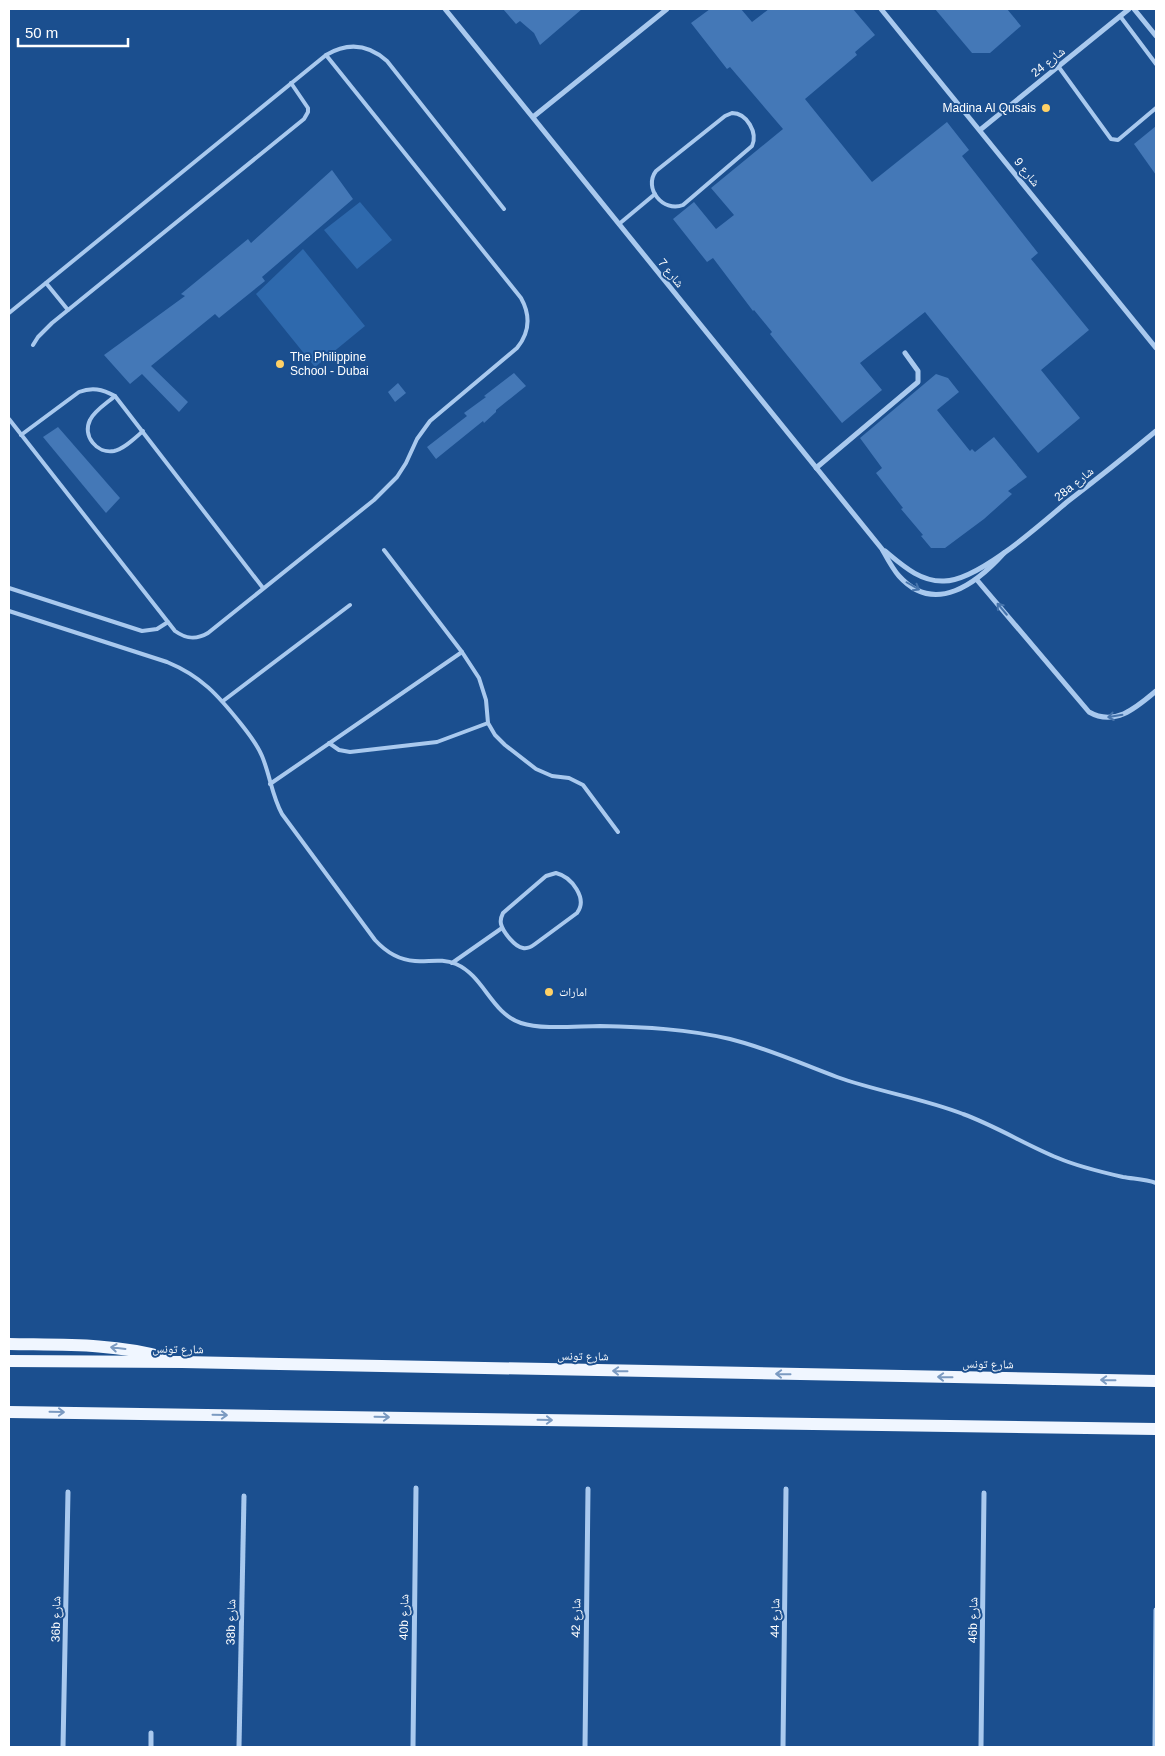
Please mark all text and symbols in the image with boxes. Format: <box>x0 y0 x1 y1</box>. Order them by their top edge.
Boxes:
scale bar <box>18 15 128 47</box>
text: 50 m <box>25 24 58 41</box>
street label: شارع 24 <box>1028 44 1068 81</box>
place label: Madina Al Qusais <box>943 101 1036 115</box>
marker: Madina Al Qusais <box>1040 102 1052 114</box>
street label: شارع 9 <box>1010 155 1043 190</box>
street label: شارع 7 <box>654 256 687 291</box>
place label: The Philippine School - Dubai <box>290 350 369 378</box>
marker: The Philippine School - Dubai <box>274 358 286 370</box>
street label: 28a شارع <box>1052 464 1097 505</box>
one-way arrow <box>905 582 919 592</box>
one-way arrow <box>996 603 1007 616</box>
one-way arrow <box>1108 711 1124 721</box>
place label: امارات <box>559 985 587 999</box>
marker: امارات <box>543 986 555 998</box>
street label: شارع تونس <box>152 1342 204 1357</box>
one-way arrow <box>110 1343 126 1353</box>
street label: شارع تونس <box>557 1349 609 1364</box>
street label: شارع تونس <box>962 1357 1014 1372</box>
one-way arrow <box>612 1366 628 1375</box>
one-way arrow <box>775 1369 791 1378</box>
one-way arrow <box>937 1372 954 1382</box>
one-way arrow <box>1100 1375 1116 1385</box>
one-way arrow <box>49 1407 65 1417</box>
one-way arrow <box>212 1410 228 1419</box>
one-way arrow <box>374 1412 390 1422</box>
one-way arrow <box>536 1415 553 1425</box>
street label: 40b شارع <box>397 1594 412 1640</box>
street label: 36b شارع <box>49 1596 64 1642</box>
street label: 46b شارع <box>966 1597 981 1643</box>
street label: شارع 42 <box>569 1598 584 1638</box>
street label: شارع 44 <box>768 1598 783 1638</box>
street label: 38b شارع <box>224 1599 239 1645</box>

